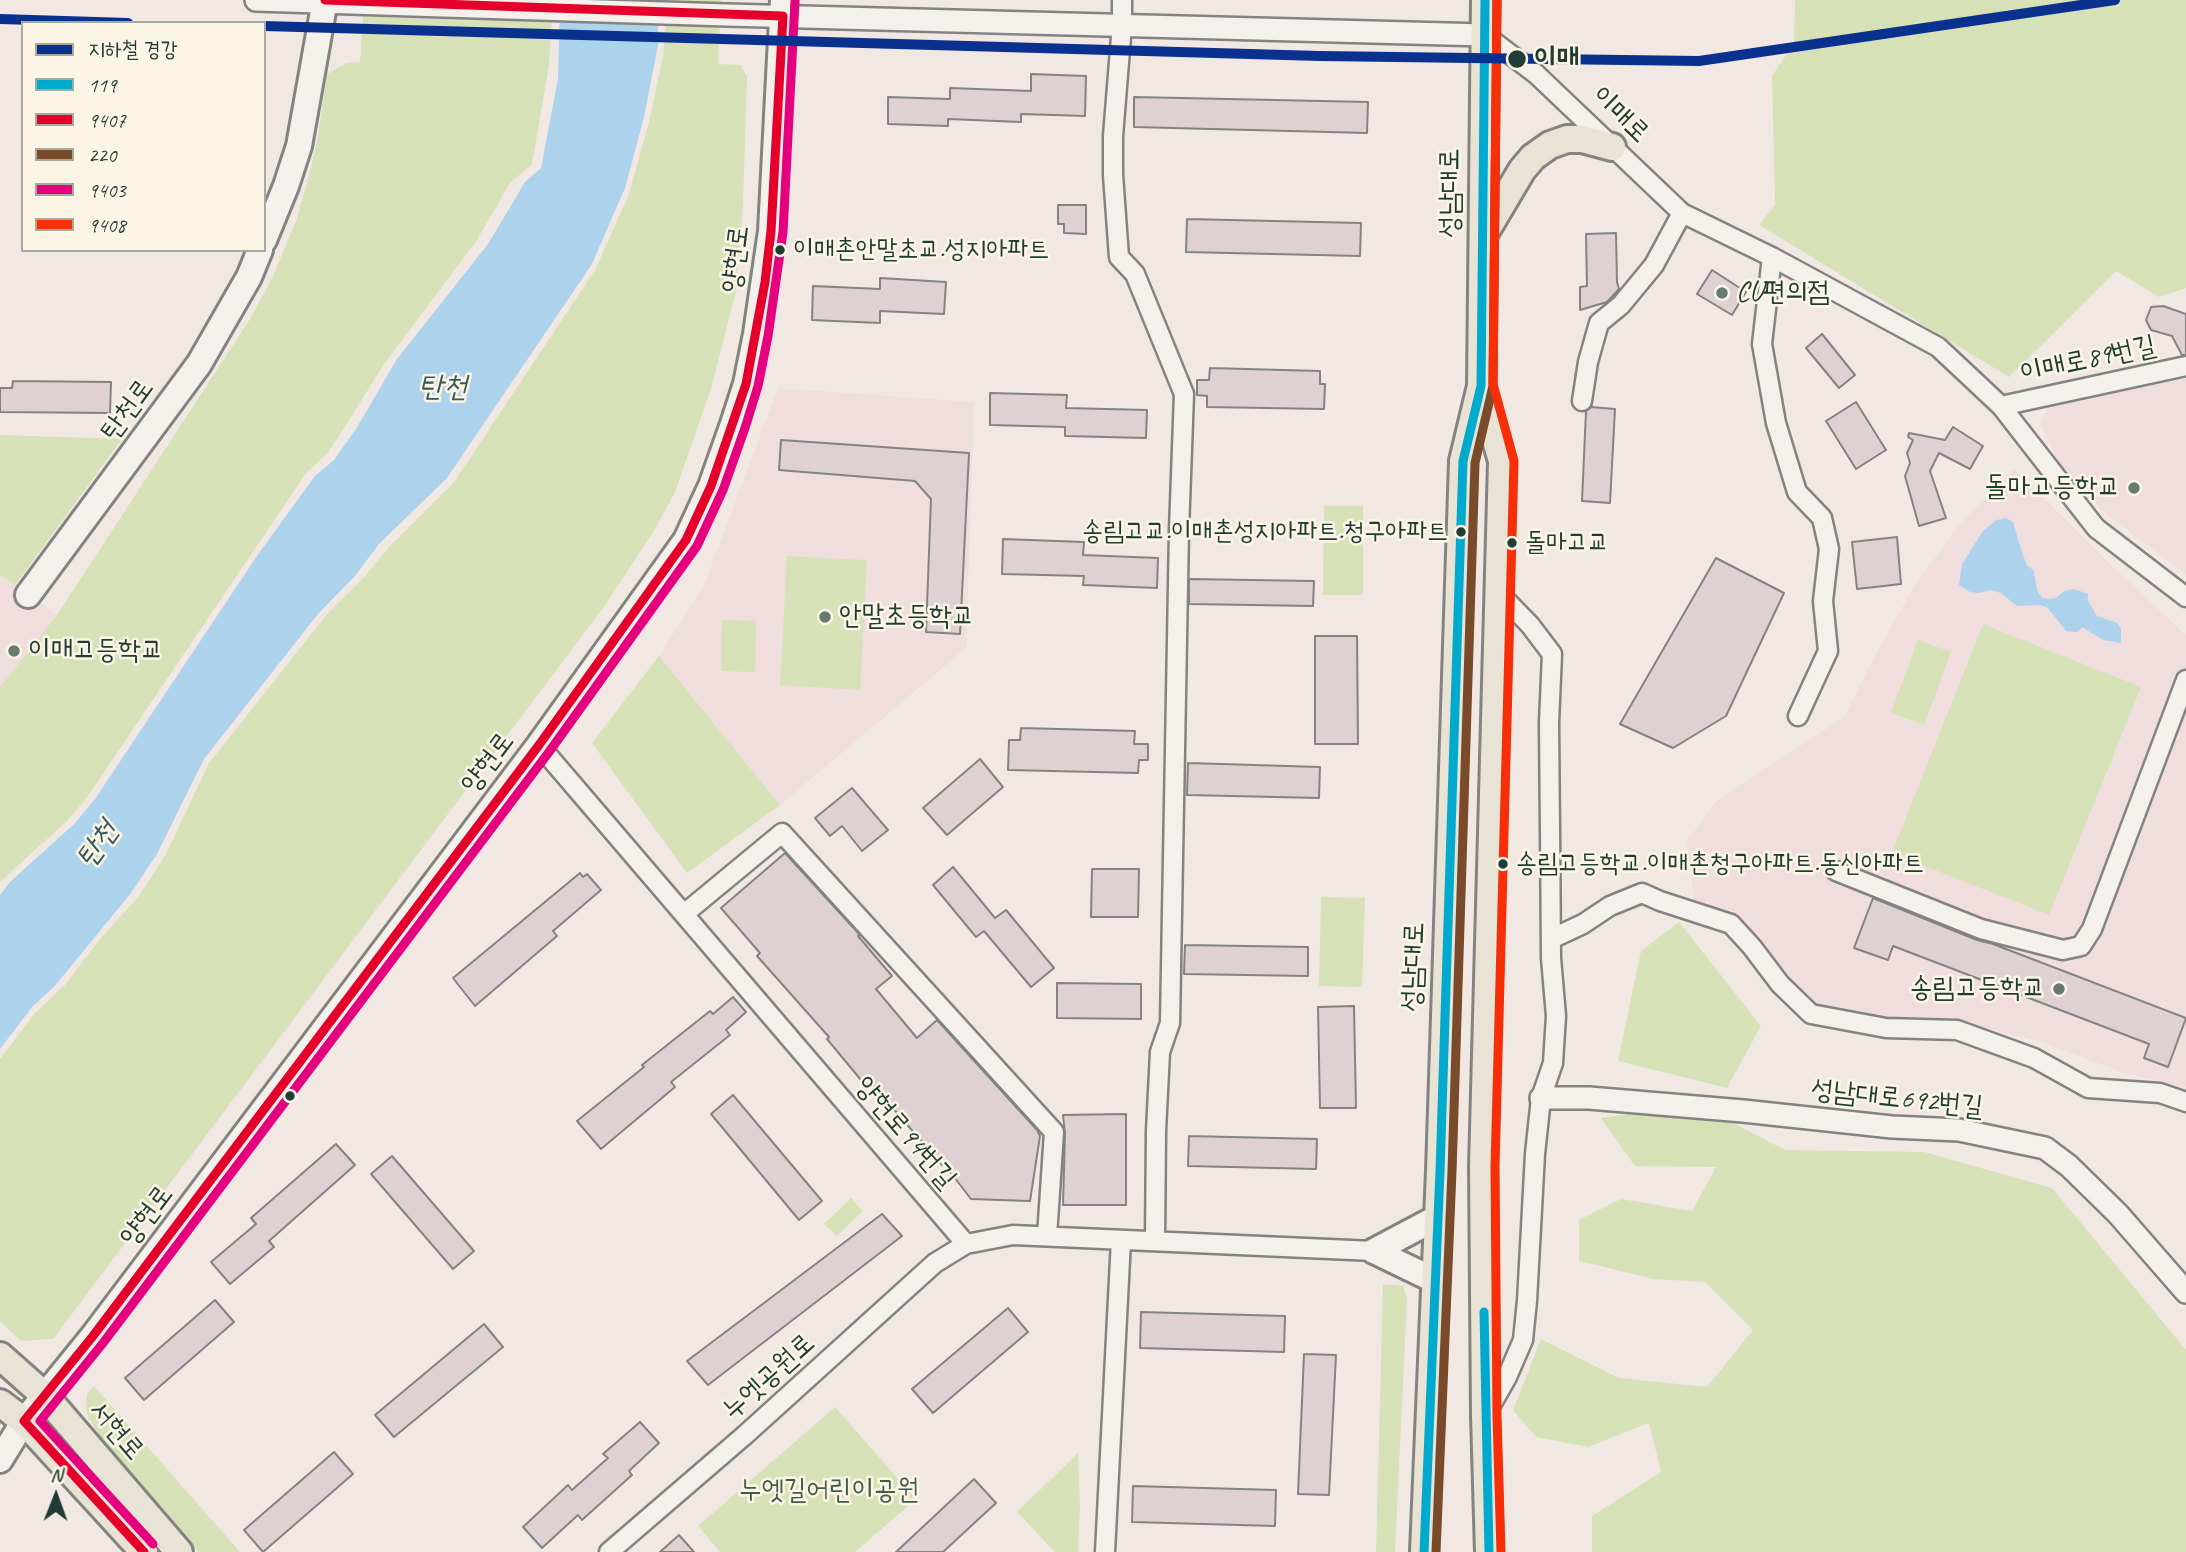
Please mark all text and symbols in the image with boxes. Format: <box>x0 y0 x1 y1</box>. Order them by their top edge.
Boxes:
legend <box>21 21 266 252</box>
text: 지하철 경강 <box>88 36 178 62</box>
place label: 이매 <box>1534 42 1579 76</box>
marker: 이매 <box>1506 48 1528 70</box>
text: 119 <box>88 72 116 98</box>
street label: 이매로 <box>1584 79 1656 151</box>
text: 9407 <box>88 107 126 133</box>
text: 220 <box>88 142 116 168</box>
street label: 성남대로 <box>1434 148 1468 238</box>
text: 9403 <box>88 177 126 203</box>
text: 9408 <box>88 212 126 238</box>
street label: 양현로 <box>715 223 757 295</box>
place label: 이매촌안말초교.성지아파트 <box>793 234 1049 266</box>
marker: 이매촌안말초교.성지아파트 <box>773 243 787 257</box>
place label: CU편의점 <box>1736 276 1830 310</box>
marker: CU편의점 <box>1714 285 1730 301</box>
street label: 이매로89번길 <box>2017 329 2159 391</box>
water label: 탄천 <box>419 370 467 406</box>
street label: 탄천로 <box>95 373 161 447</box>
place label: 돌마고등학교 <box>1985 471 2120 505</box>
marker: 돌마고등학교 <box>2126 480 2142 496</box>
place label: 송림고교.이매촌성지아파트.청구아파트 <box>1082 516 1448 548</box>
marker: 송림고교.이매촌성지아파트.청구아파트 <box>1454 525 1468 539</box>
place label: 돌마고교 <box>1525 527 1609 559</box>
marker: 돌마고교 <box>1505 536 1519 550</box>
place label: 안말초등학교 <box>839 600 974 634</box>
marker: 안말초등학교 <box>817 609 833 625</box>
place label: 이매고등학교 <box>28 634 163 668</box>
marker: 이매고등학교 <box>6 643 22 659</box>
street label: 양현로 <box>454 726 522 800</box>
water label: 탄천 <box>69 815 127 875</box>
place label: 송림고등학교.이매촌청구아파트.동신아파트 <box>1516 848 1924 880</box>
marker: 송림고등학교.이매촌청구아파트.동신아파트 <box>1496 857 1510 871</box>
street label: 성남대로 <box>1396 921 1432 1013</box>
place label: 송림고등학교 <box>1910 972 2045 1006</box>
marker: 송림고등학교 <box>2051 981 2067 997</box>
street label: 양현로94번길 <box>847 1070 963 1196</box>
street label: 성남대로692번길 <box>1809 1073 1985 1125</box>
unlabelled marker <box>283 1089 297 1103</box>
street label: 양현로 <box>113 1179 181 1253</box>
street label: 누엣공원로 <box>716 1327 822 1427</box>
street label: 서현로 <box>81 1394 151 1468</box>
north arrow <box>21 1461 91 1531</box>
text: N <box>50 1463 62 1487</box>
park label: 누엣길어린이공원 <box>739 1474 919 1508</box>

